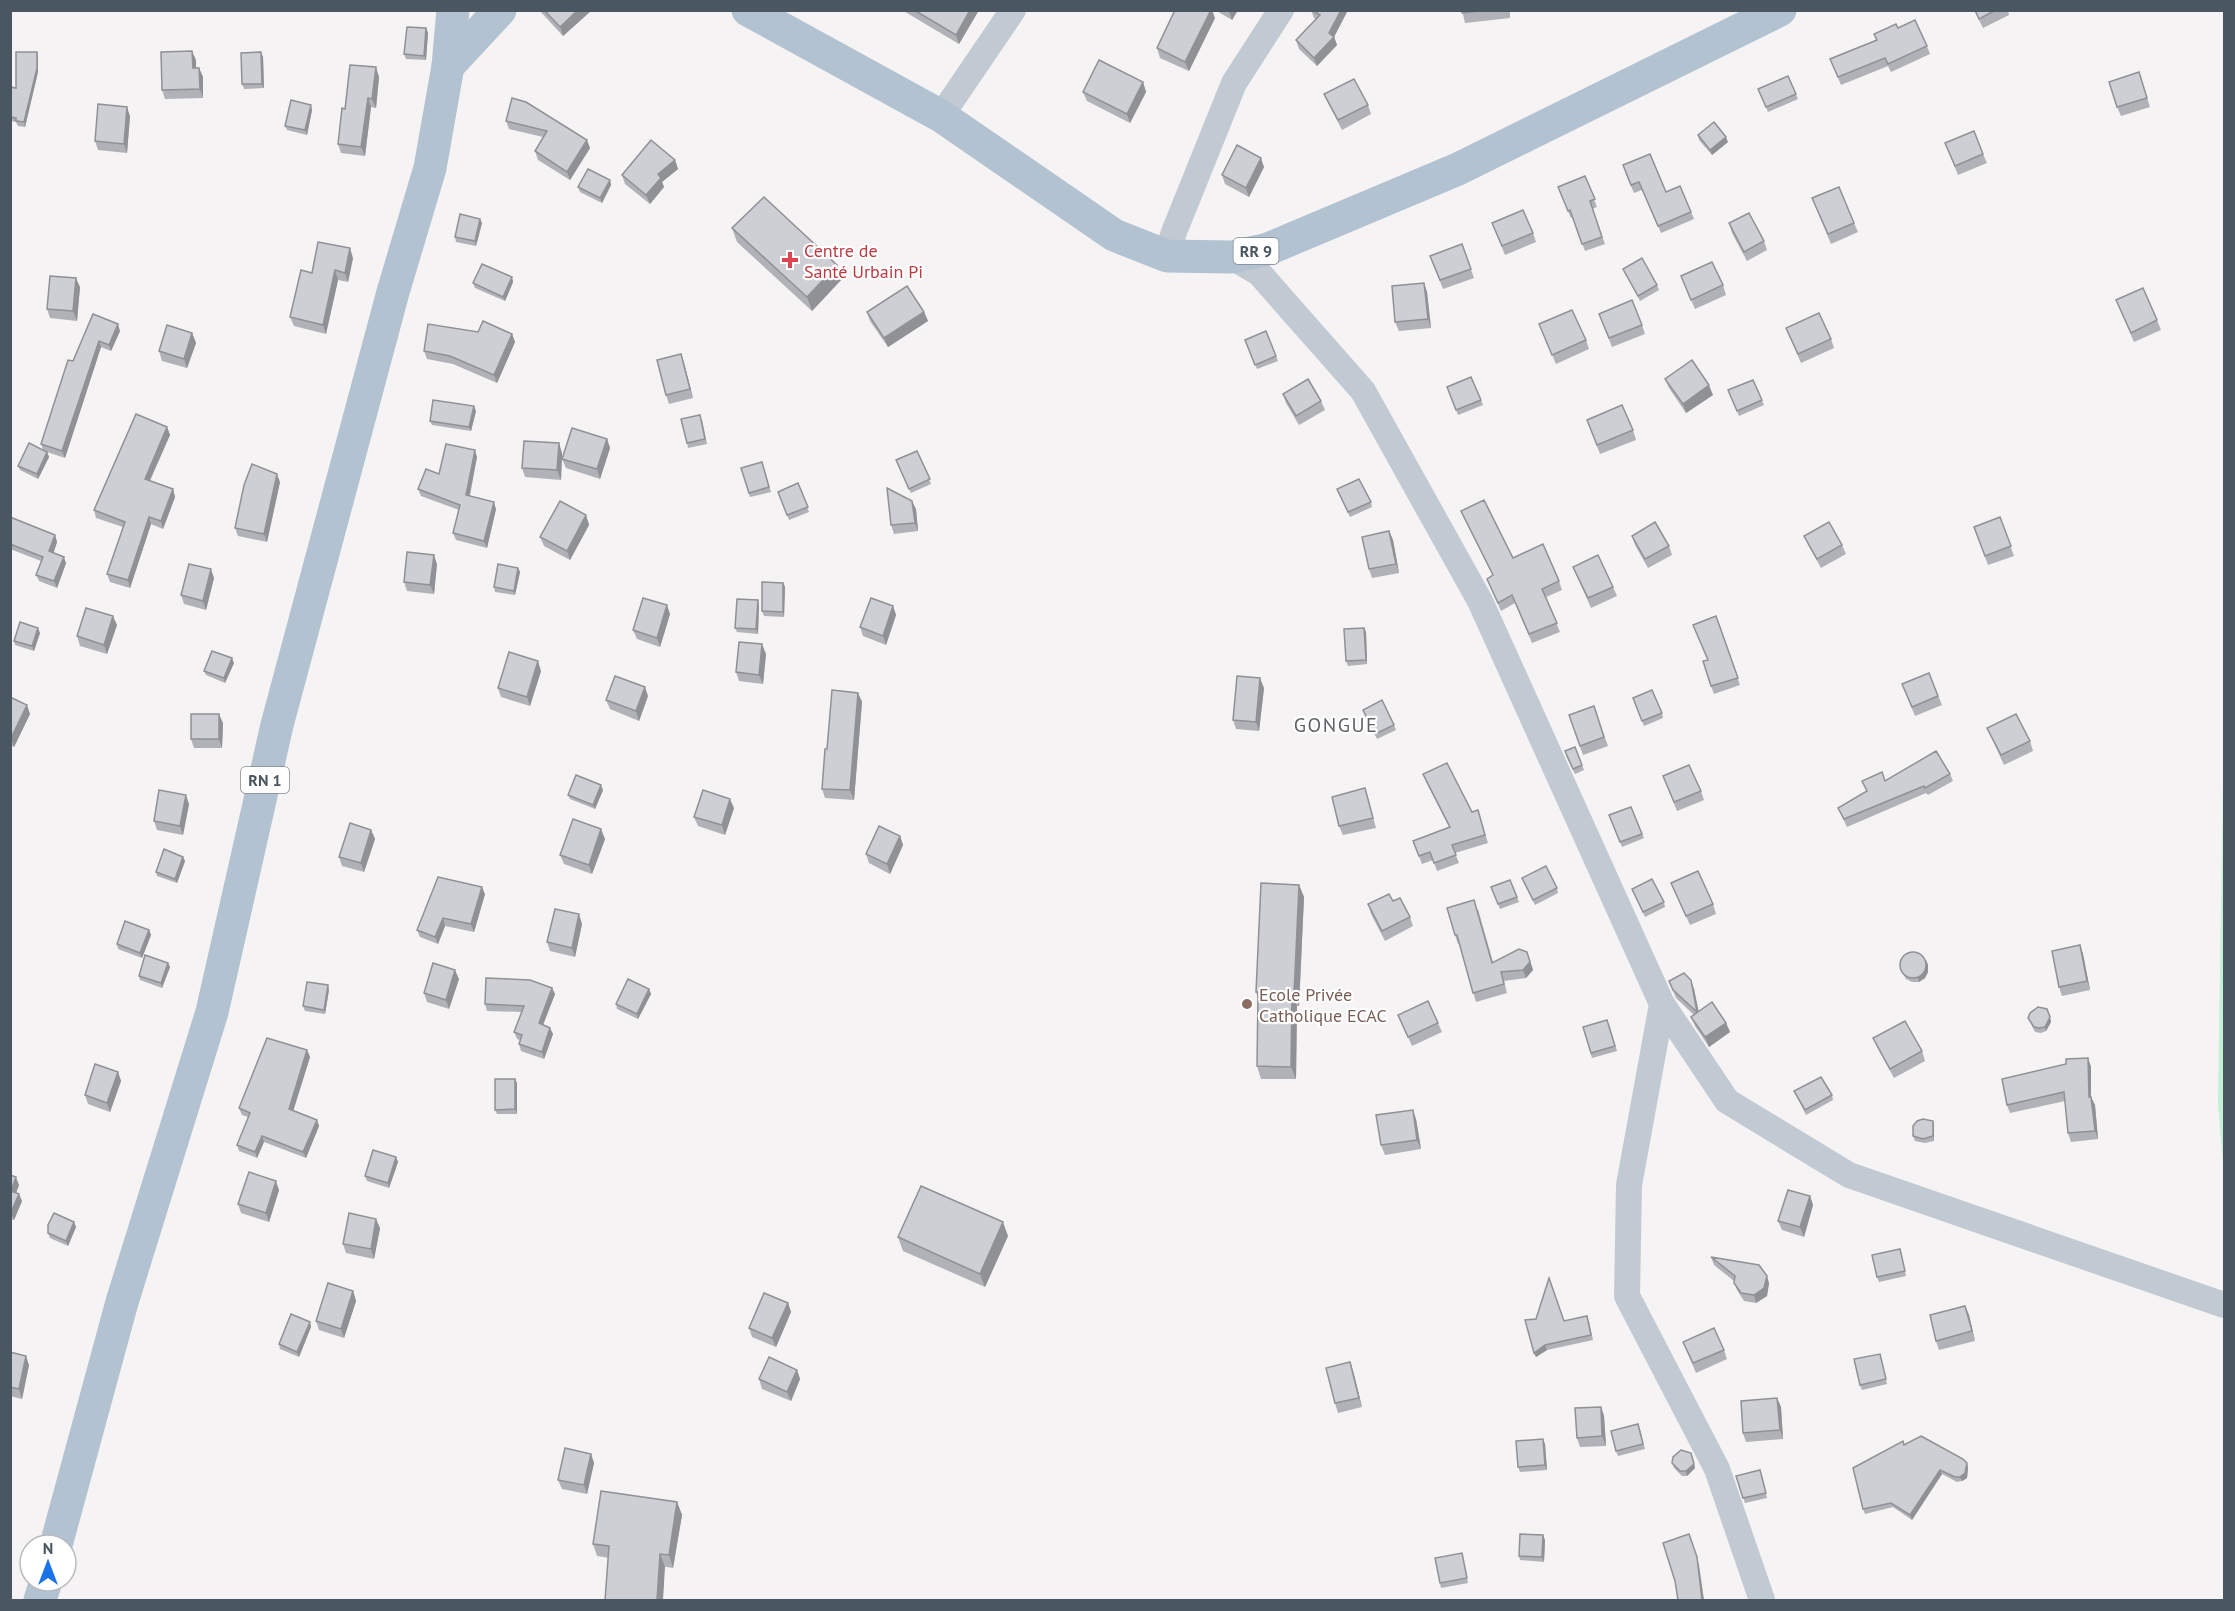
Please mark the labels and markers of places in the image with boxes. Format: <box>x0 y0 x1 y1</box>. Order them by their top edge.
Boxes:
place label: Centre de Santé Urbain Pi <box>804 239 923 283</box>
marker: Centre de Santé Urbain Pi <box>781 251 799 269</box>
place label: Ecole Privée Catholique ECAC <box>1259 983 1387 1027</box>
marker: Ecole Privée Catholique ECAC <box>1240 997 1254 1011</box>

